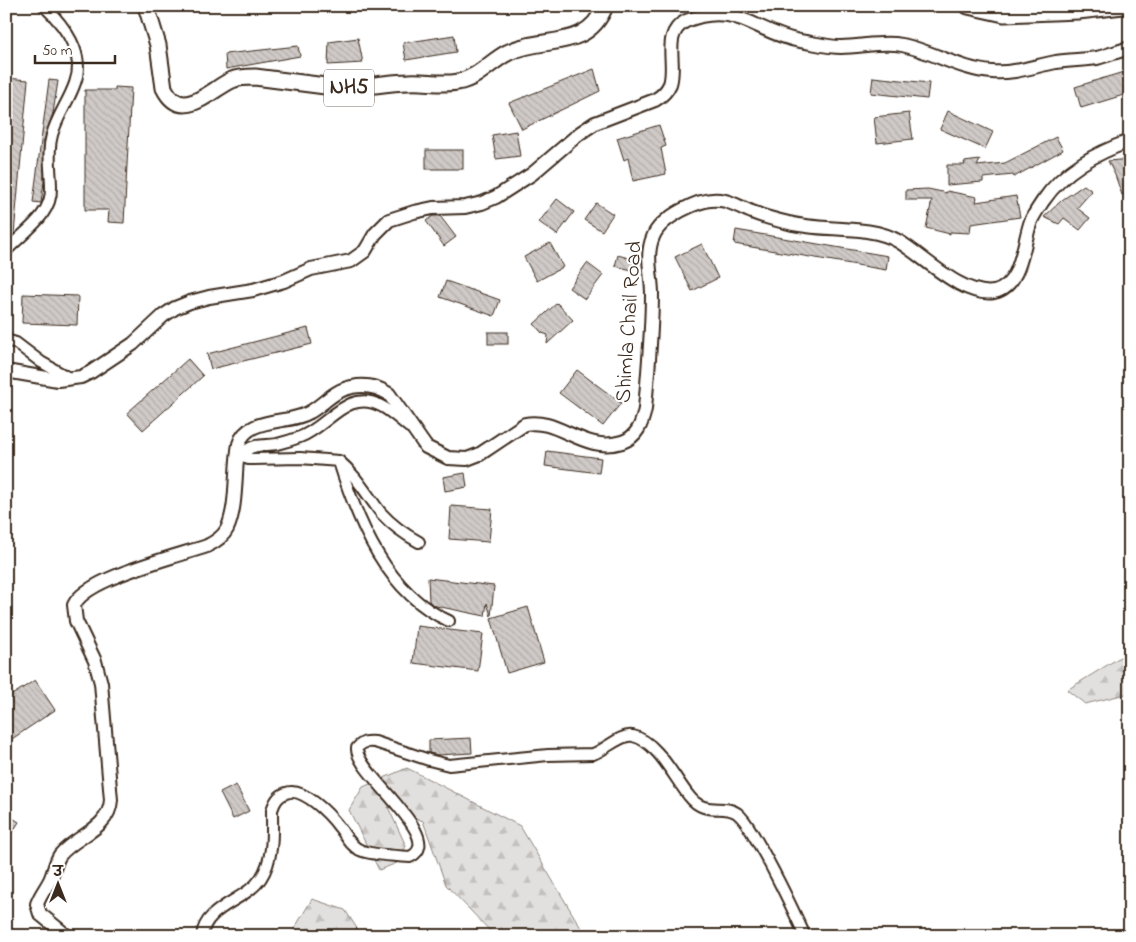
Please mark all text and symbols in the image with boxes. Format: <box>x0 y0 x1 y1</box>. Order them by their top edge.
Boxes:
scale bar <box>35 32 115 64</box>
text: 50 m <box>42 40 73 62</box>
road number: NH5 <box>324 70 374 106</box>
street label: Shimla Chail Road <box>608 240 652 404</box>
north arrow <box>32 860 82 910</box>
text: उ <box>51 862 64 883</box>

